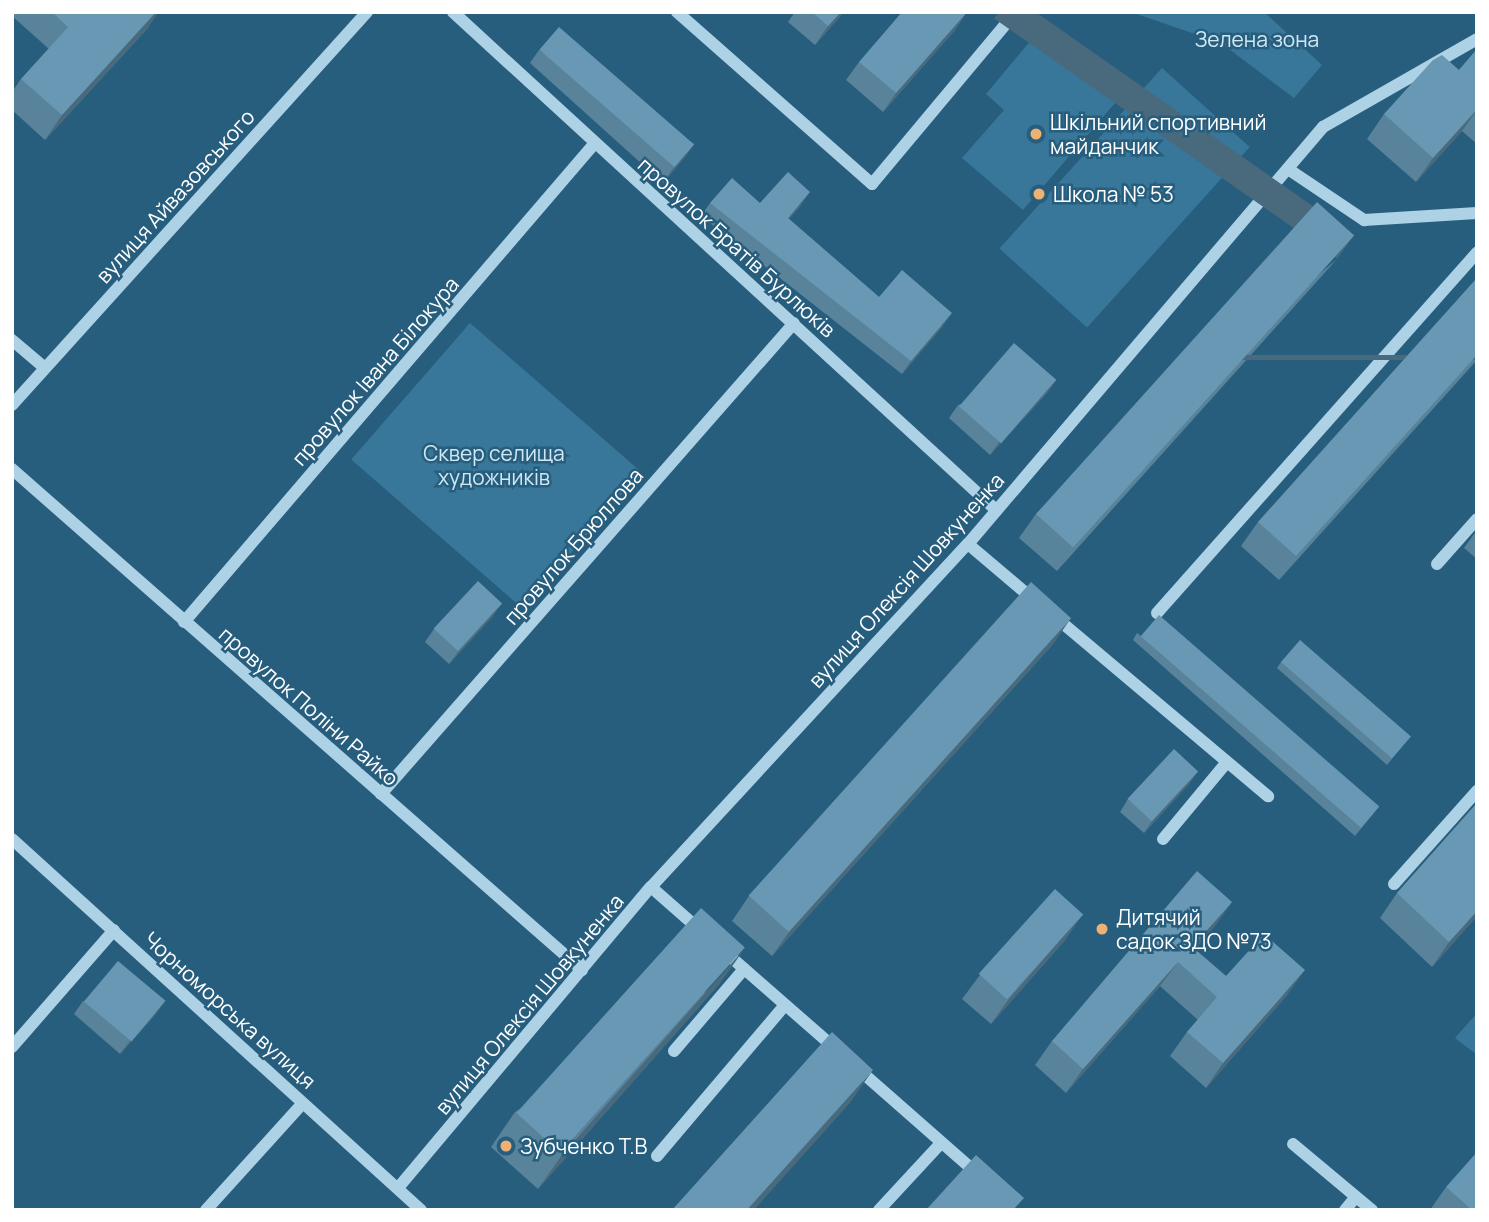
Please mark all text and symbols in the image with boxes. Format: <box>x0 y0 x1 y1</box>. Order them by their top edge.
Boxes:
park label: Зелена зона <box>1195 26 1319 52</box>
street label: вулиця Айвазовського <box>90 104 260 288</box>
place label: Шкільний спортивний майданчик <box>1050 109 1266 159</box>
marker: Шкільний спортивний майданчик <box>1028 126 1044 142</box>
street label: провулок Братів Бурлюків <box>633 152 841 342</box>
place label: Школа № 53 <box>1053 181 1174 207</box>
marker: Школа № 53 <box>1031 186 1047 202</box>
street label: провулок Івана Білокура <box>286 272 464 470</box>
park label: Сквер селища художників <box>423 440 565 490</box>
street label: провулок Брюллова <box>498 463 648 629</box>
street label: вулиця Олексія Шовкуненка <box>803 468 1009 692</box>
street label: провулок Поліни Райко <box>214 621 404 791</box>
street label: вулиця Олексія Шовкуненка <box>429 889 629 1119</box>
place label: Дитячий садок ЗДО №73 <box>1116 904 1272 954</box>
marker: Дитячий садок ЗДО №73 <box>1094 921 1110 937</box>
street label: Чорноморська вулиця <box>139 926 321 1094</box>
place label: Зубченко Т.В <box>520 1133 647 1159</box>
marker: Зубченко Т.В <box>498 1138 514 1154</box>

